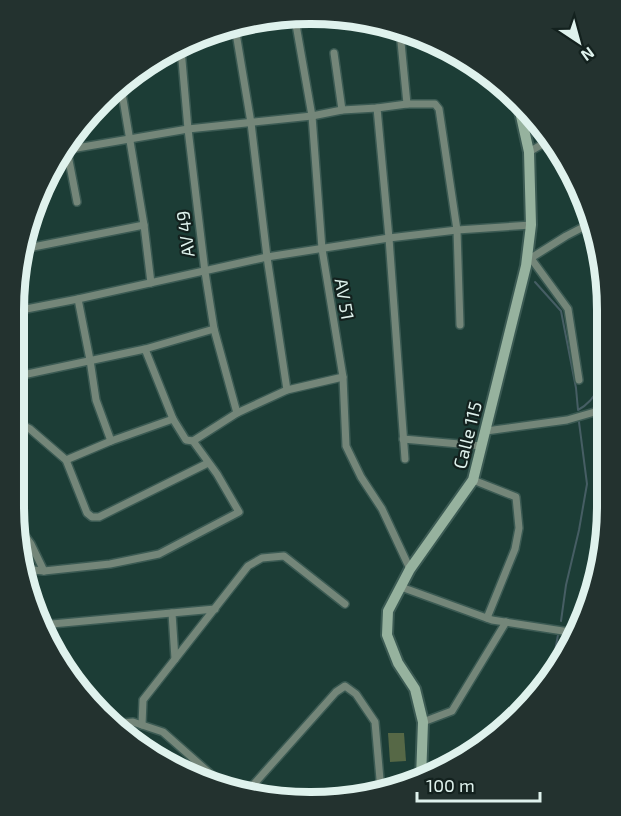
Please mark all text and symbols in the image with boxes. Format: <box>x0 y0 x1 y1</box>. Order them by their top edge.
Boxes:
north arrow <box>549 12 609 72</box>
text: N <box>578 43 598 66</box>
street label: AV 49 <box>171 210 199 258</box>
street label: AV 51 <box>331 276 359 322</box>
street label: Calle 115 <box>448 399 486 471</box>
scale bar <box>417 765 540 803</box>
text: 100 m <box>426 774 475 796</box>

